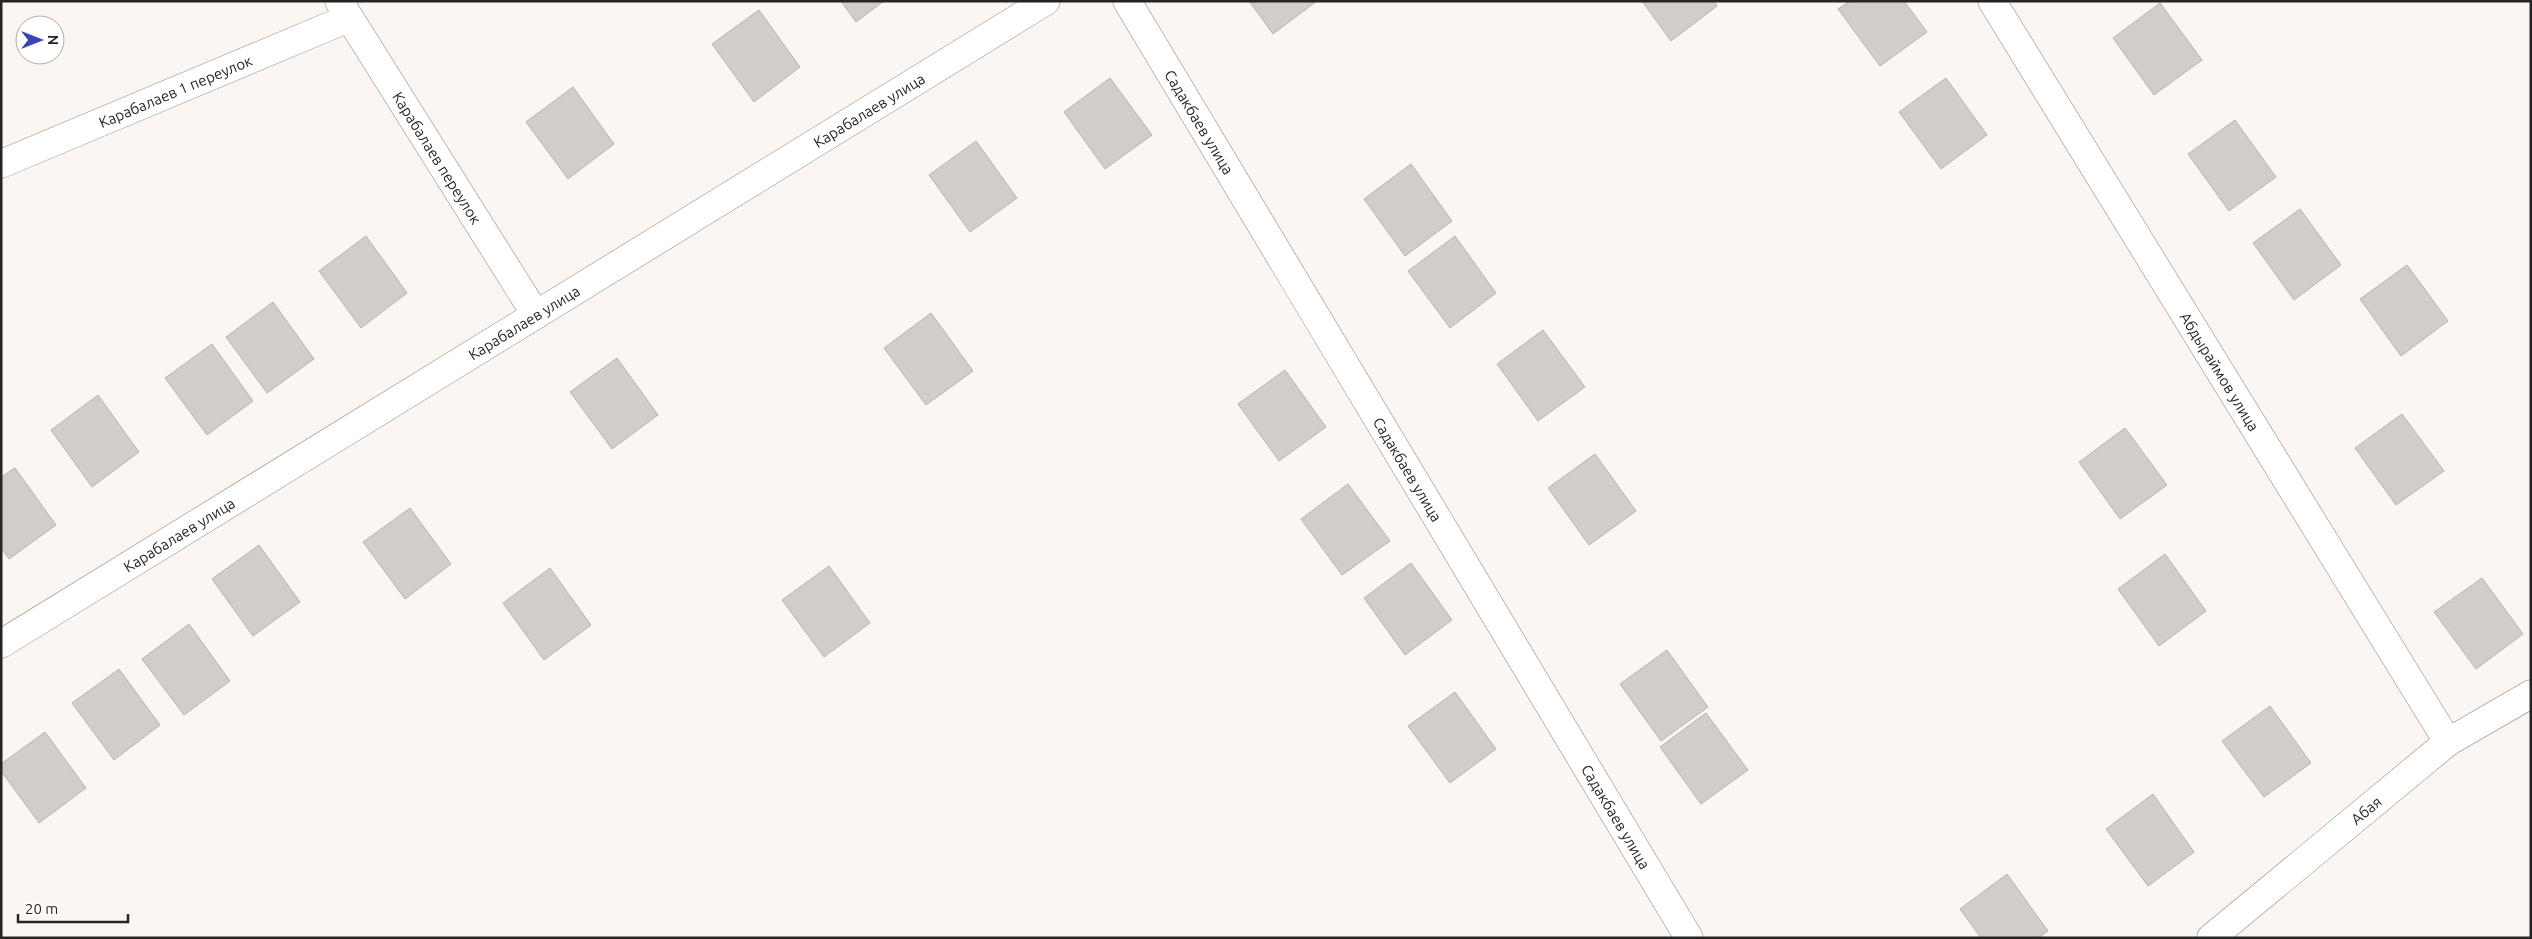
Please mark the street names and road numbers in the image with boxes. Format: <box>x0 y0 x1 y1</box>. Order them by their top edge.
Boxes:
street label: Карабалаев 1 переулок <box>96 51 255 131</box>
street label: Садакбаев улица <box>1162 67 1237 177</box>
street label: Карабалаев улица <box>810 69 928 151</box>
street label: Карабалаев переулок <box>390 89 485 227</box>
street label: Карабалаев улица <box>465 282 583 363</box>
street label: Абдыраймов улица <box>2177 309 2263 434</box>
street label: Садакбаев улица <box>1370 414 1446 525</box>
street label: Карабалаев улица <box>120 494 238 575</box>
street label: Садакбаев улица <box>1578 761 1654 872</box>
street label: Абая <box>2347 792 2385 827</box>

